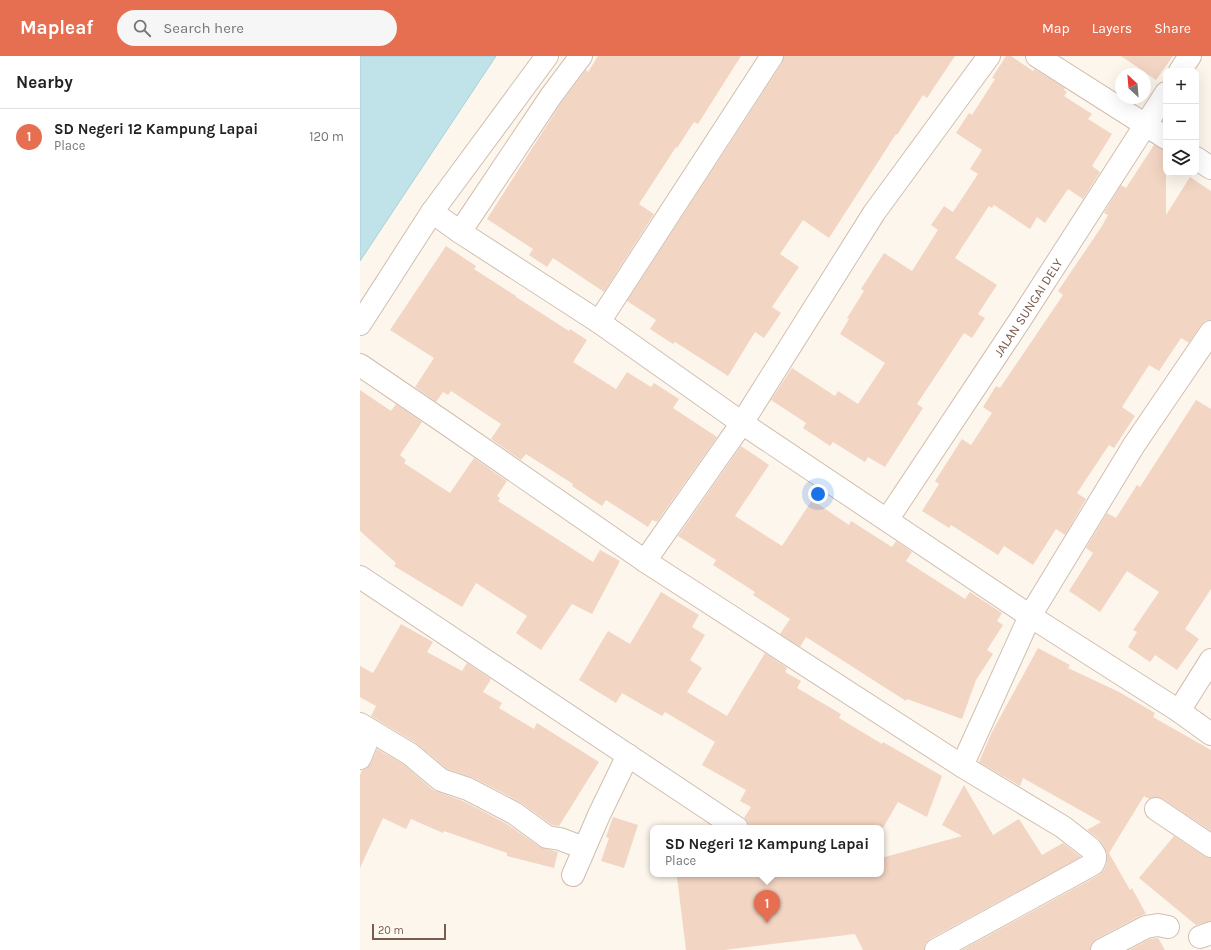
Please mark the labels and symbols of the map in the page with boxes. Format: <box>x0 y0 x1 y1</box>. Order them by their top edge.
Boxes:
north arrow <box>1115 68 1151 104</box>
street label: JALAN SUNGAI DELY <box>990 255 1065 359</box>
your location <box>808 484 828 504</box>
pin: 1 <box>754 890 780 923</box>
scale bar <box>372 922 446 941</box>

